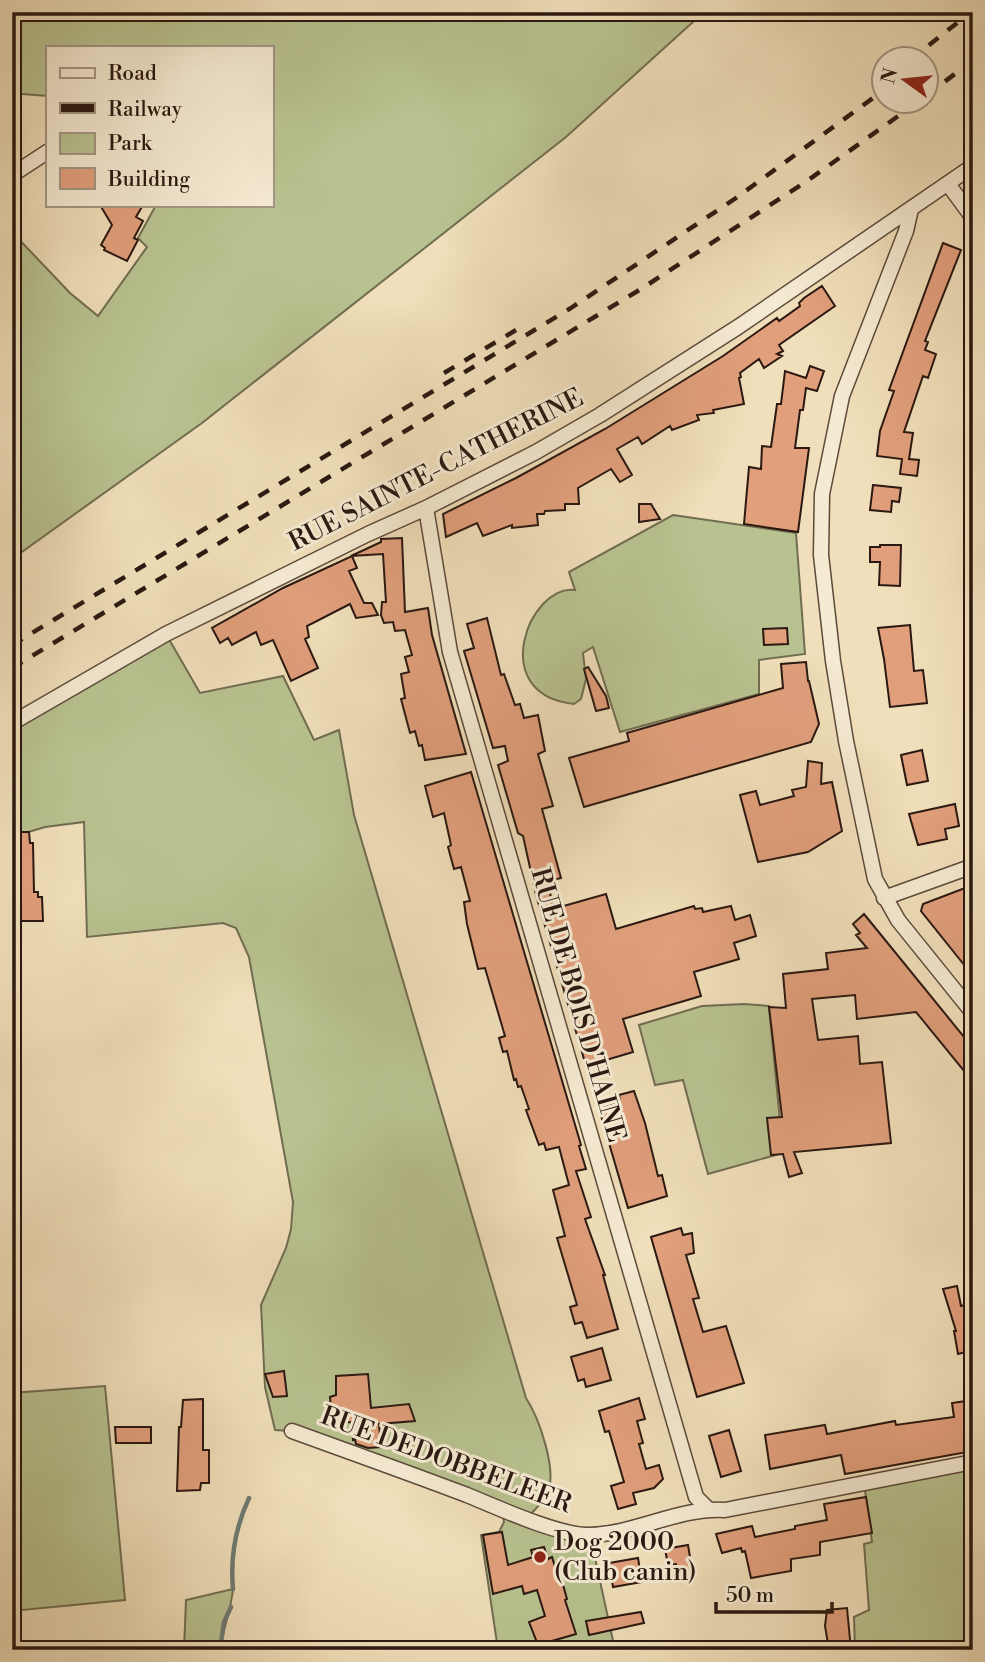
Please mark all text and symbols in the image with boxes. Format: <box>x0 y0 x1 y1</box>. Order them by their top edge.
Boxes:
legend <box>46 46 273 206</box>
north arrow <box>870 46 940 116</box>
text: Road <box>108 61 157 87</box>
text: N <box>876 65 903 86</box>
text: Railway <box>108 97 183 123</box>
text: Park <box>108 131 153 157</box>
text: Building <box>107 167 190 193</box>
street label: RUE SAINTE-CATHERINE <box>283 382 589 558</box>
street label: RUE DE BOIS D'HAINE <box>524 864 632 1146</box>
street label: RUE DEDOBBELEER <box>316 1400 577 1521</box>
place label: Dog 2000 (Club canin) <box>554 1526 696 1588</box>
marker: Dog 2000 (Club canin) <box>532 1549 548 1565</box>
scale bar <box>716 1571 831 1615</box>
text: 50 m <box>726 1583 774 1609</box>

